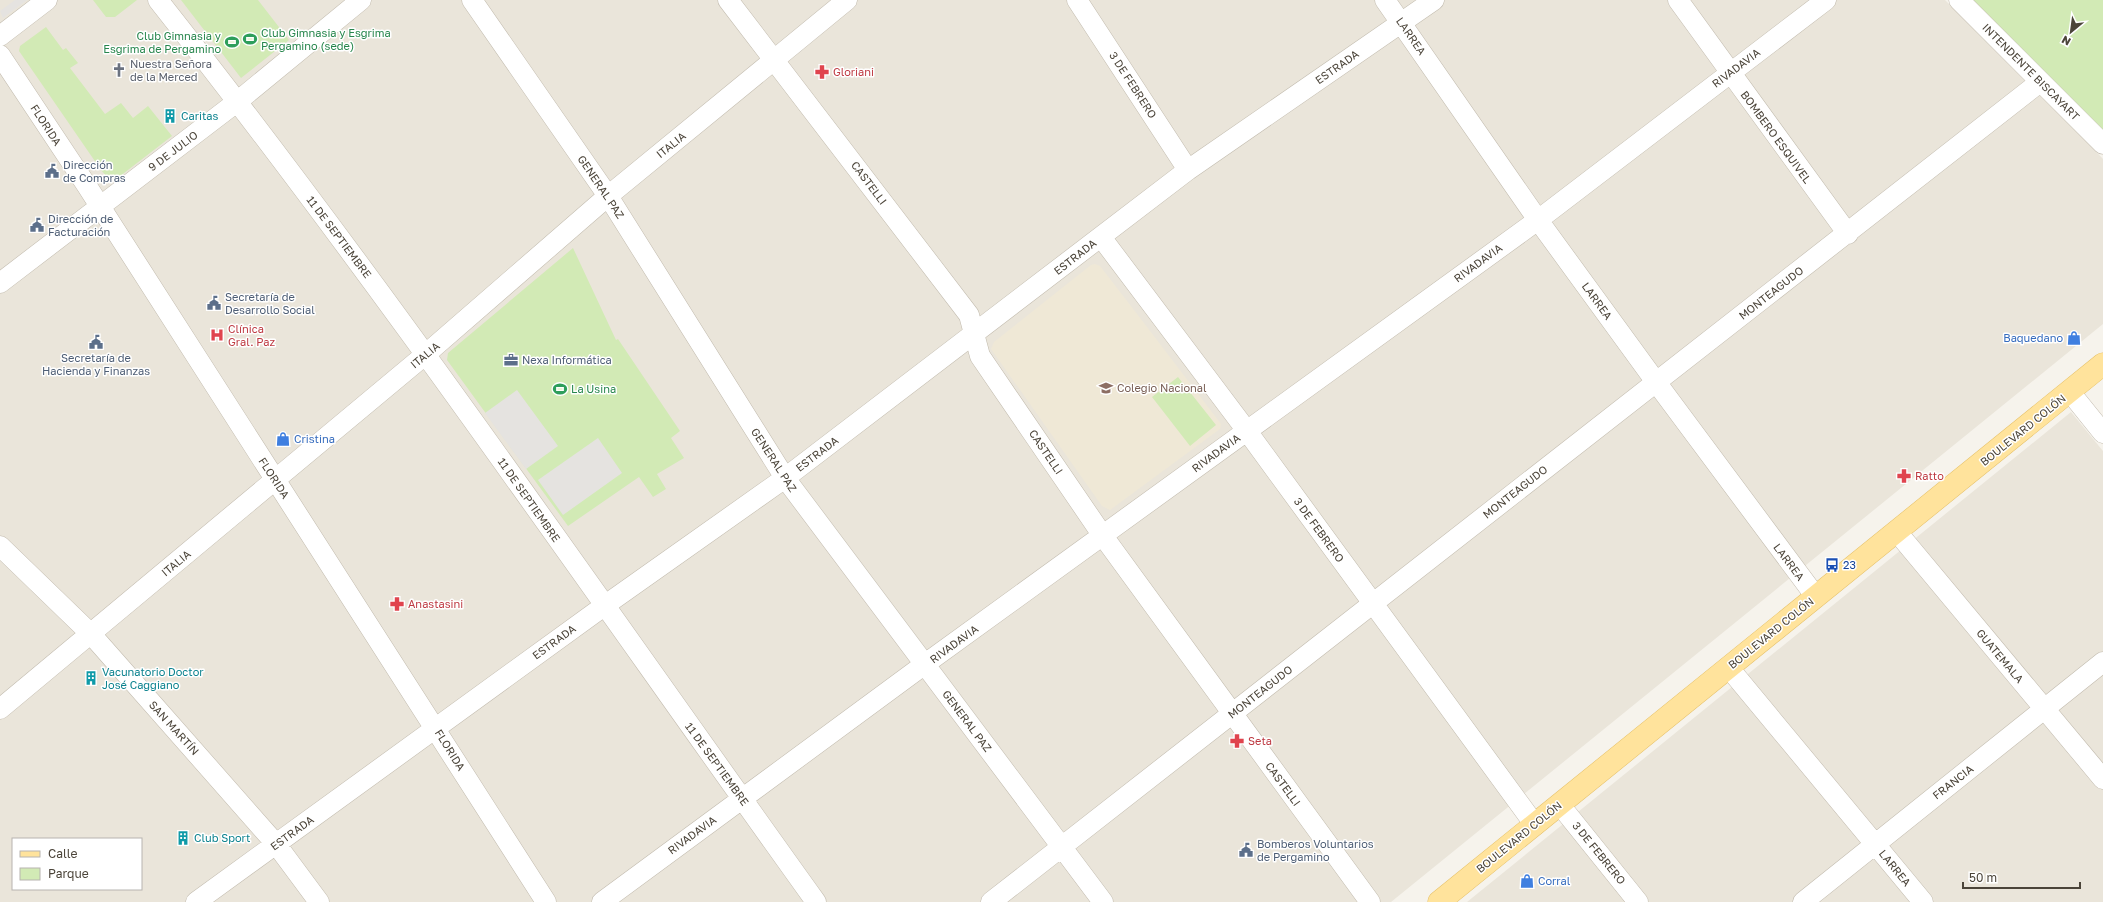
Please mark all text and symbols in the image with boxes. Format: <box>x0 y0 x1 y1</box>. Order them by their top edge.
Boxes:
north arrow <box>2051 12 2091 52</box>
street label: LARREA <box>1394 14 1429 58</box>
street label: INTENDENTE BISCAYART <box>1980 21 2082 123</box>
place label: Club Gimnasia y Esgrima Pergamino (sede) <box>261 26 391 52</box>
place label: Club Gimnasia y Esgrima de Pergamino <box>103 29 221 55</box>
sports icon: Club Gimnasia y Esgrima Pergamino (sede) <box>242 31 258 47</box>
sports icon: Club Gimnasia y Esgrima de Pergamino <box>224 34 240 50</box>
street label: RIVADAVIA <box>1709 45 1763 90</box>
street label: ESTRADA <box>1312 47 1361 86</box>
street label: 3 DE FEBRERO <box>1107 49 1160 120</box>
place label: Nuestra Señora de la Merced <box>130 57 212 83</box>
church icon: Nuestra Señora de la Merced <box>111 62 127 78</box>
pharmacy icon: Gloriani <box>814 64 830 80</box>
place label: Gloriani <box>833 65 874 78</box>
street label: BOMBERO ESQUIVEL <box>1738 88 1815 186</box>
street label: FLORIDA <box>28 102 65 148</box>
building icon: Caritas <box>162 108 178 124</box>
place label: Caritas <box>181 109 219 122</box>
street label: 9 DE JULIO <box>145 128 200 173</box>
street label: ITALIA <box>653 129 688 160</box>
street label: GENERAL PAZ <box>575 153 628 221</box>
place label: Dirección de Compras <box>63 158 126 184</box>
street label: CASTELLI <box>849 158 890 207</box>
public building icon: Dirección de Compras <box>44 163 60 179</box>
street label: 11 DE SEPTIEMBRE <box>304 193 375 281</box>
place label: Dirección de Facturación <box>48 212 113 238</box>
public building icon: Dirección de Facturación <box>29 217 45 233</box>
street label: ESTRADA <box>1051 236 1099 277</box>
street label: RIVADAVIA <box>1451 240 1505 285</box>
street label: MONTEAGUDO <box>1736 263 1806 322</box>
street label: LARREA <box>1580 279 1616 322</box>
place label: Secretaría de Desarrollo Social <box>225 290 315 316</box>
public building icon: Secretaría de Desarrollo Social <box>206 295 222 311</box>
place label: Clínica Gral. Paz <box>228 322 276 348</box>
hospital icon: Clínica Gral. Paz <box>209 327 225 343</box>
shop icon: Baquedano <box>2066 330 2082 346</box>
place label: Baquedano <box>2003 331 2063 344</box>
public building icon: Secretaría de Hacienda y Finanzas <box>88 334 104 350</box>
street label: ITALIA <box>408 338 442 370</box>
place label: Secretaría de Hacienda y Finanzas <box>42 351 150 377</box>
office icon: Nexa Informática <box>503 352 519 368</box>
place label: Nexa Informática <box>522 353 612 366</box>
school or university icon: Colegio Nacional <box>1098 380 1114 396</box>
sports icon: La Usina <box>552 381 568 397</box>
place label: Colegio Nacional <box>1117 381 1207 394</box>
place label: La Usina <box>571 382 616 395</box>
street label: BOULEVARD COLÓN <box>1977 391 2068 468</box>
street label: GENERAL PAZ <box>749 425 800 495</box>
street label: CASTELLI <box>1027 427 1066 476</box>
street label: RIVADAVIA <box>1189 430 1243 475</box>
shop icon: Cristina <box>275 431 291 447</box>
place label: Cristina <box>294 432 335 445</box>
street label: ESTRADA <box>793 433 841 474</box>
street label: FLORIDA <box>256 455 293 501</box>
street label: 11 DE SEPTIEMBRE <box>496 455 563 544</box>
street label: MONTEAGUDO <box>1480 462 1550 521</box>
pharmacy icon: Ratto <box>1896 468 1912 484</box>
place label: Ratto <box>1915 469 1944 482</box>
street label: 3 DE FEBRERO <box>1292 495 1347 565</box>
street label: LARREA <box>1771 541 1808 583</box>
street label: ITALIA <box>159 546 193 578</box>
bus stop icon: 23 <box>1824 557 1840 573</box>
place label: 23 <box>1843 558 1856 571</box>
street label: BOULEVARD COLÓN <box>1725 594 1816 671</box>
pharmacy icon: Anastasini <box>389 596 405 612</box>
place label: Anastasini <box>408 597 463 610</box>
street label: ESTRADA <box>530 621 578 662</box>
street label: RIVADAVIA <box>927 621 981 666</box>
street label: GUATEMALA <box>1974 626 2027 686</box>
street label: MONTEAGUDO <box>1225 662 1295 721</box>
place label: Vacunatorio Doctor José Caggiano <box>102 665 204 691</box>
building icon: Vacunatorio Doctor José Caggiano <box>83 670 99 686</box>
street label: GENERAL PAZ <box>940 687 995 754</box>
street label: SAN MARTÍN <box>147 698 202 757</box>
street label: 11 DE SEPTIEMBRE <box>683 720 752 808</box>
street label: FLORIDA <box>433 727 469 773</box>
pharmacy icon: Seta <box>1229 733 1245 749</box>
place label: Seta <box>1248 734 1272 747</box>
street label: CASTELLI <box>1263 759 1304 808</box>
street label: FRANCIA <box>1930 761 1976 802</box>
street label: BOULEVARD COLÓN <box>1473 798 1564 875</box>
street label: ESTRADA <box>268 812 316 853</box>
street label: RIVADAVIA <box>665 812 719 857</box>
street label: 3 DE FEBRERO <box>1570 819 1629 887</box>
building icon: Club Sport <box>175 830 191 846</box>
place label: Club Sport <box>194 831 251 844</box>
place label: Bomberos Voluntarios de Pergamino <box>1257 837 1374 863</box>
legend <box>12 838 142 890</box>
public building icon: Bomberos Voluntarios de Pergamino <box>1238 842 1254 858</box>
text: Calle <box>48 846 78 861</box>
street label: LARREA <box>1877 847 1914 889</box>
scale bar <box>1963 864 2080 890</box>
text: Parque <box>48 866 89 881</box>
text: 50 m <box>1969 870 1997 885</box>
shop icon: Corral <box>1519 873 1535 889</box>
place label: Corral <box>1538 874 1571 887</box>

